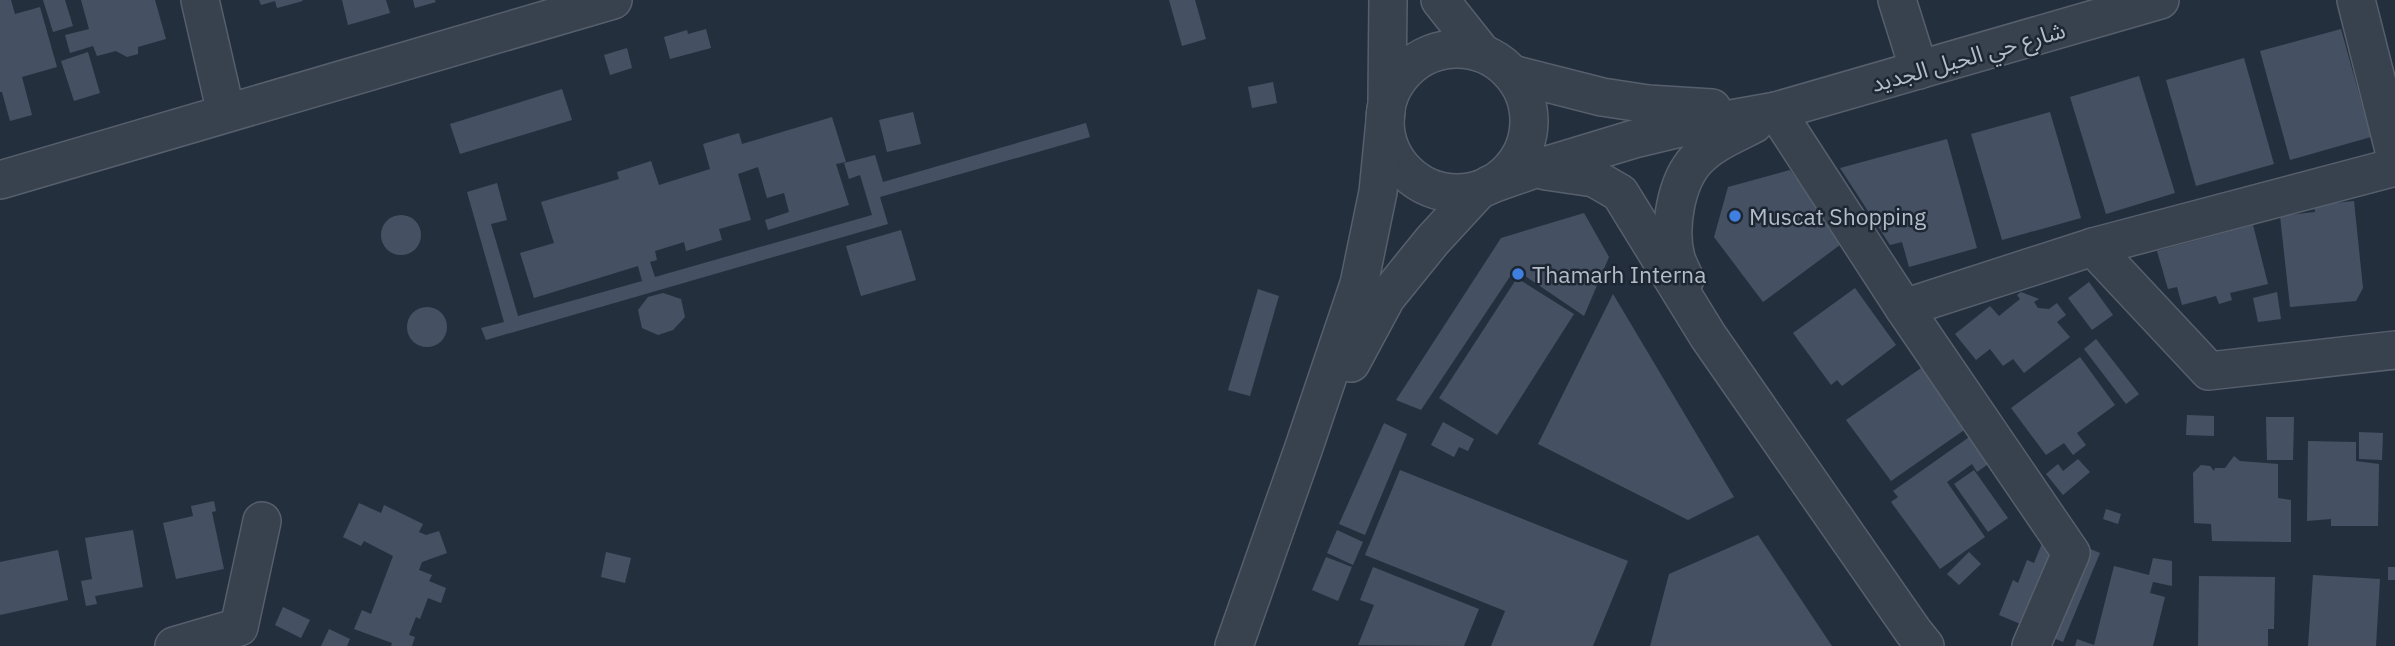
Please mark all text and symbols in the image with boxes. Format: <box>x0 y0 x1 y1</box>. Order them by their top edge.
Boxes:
street label: شارع حي الحيل الجديد <box>1867 14 2069 101</box>
place label: Muscat Shopping <box>1749 201 1926 231</box>
marker: Muscat Shopping <box>1727 208 1743 224</box>
place label: Thamarh Interna <box>1532 259 1706 289</box>
marker: Thamarh Interna <box>1510 266 1526 282</box>

